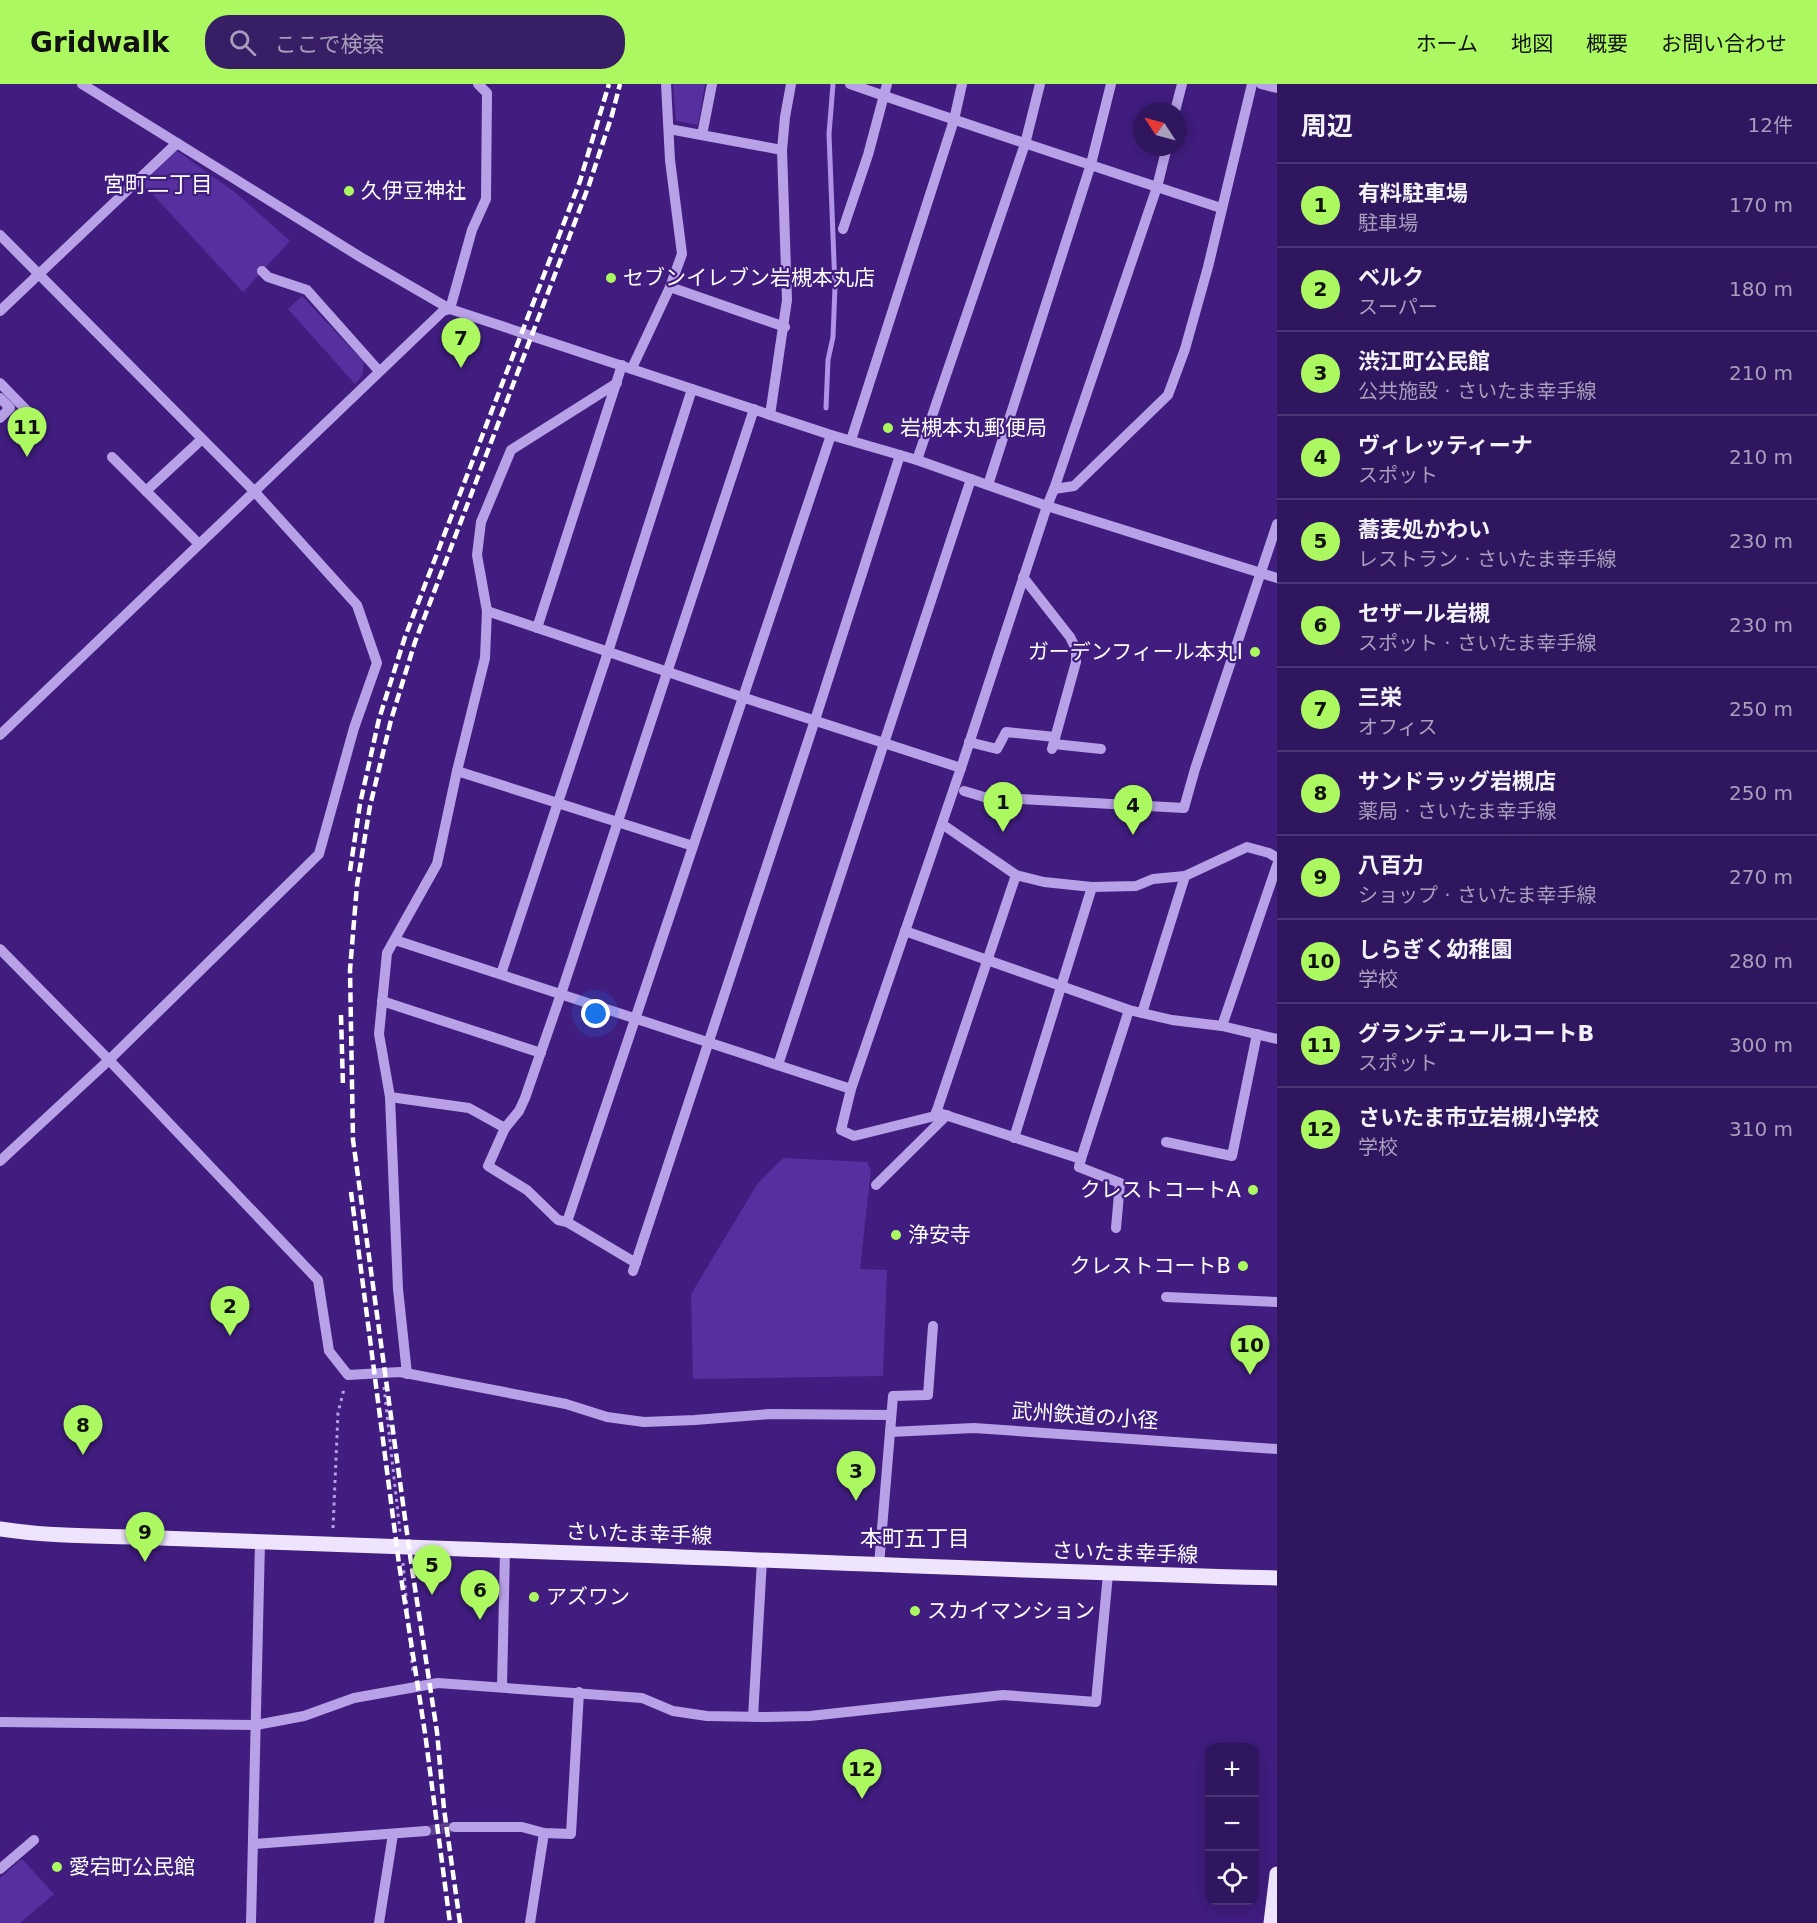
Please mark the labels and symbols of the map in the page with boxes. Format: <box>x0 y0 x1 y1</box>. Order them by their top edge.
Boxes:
north arrow <box>1133 102 1187 156</box>
district label: 宮町二丁目 <box>103 172 213 197</box>
place label: 久伊豆神社 <box>361 179 466 203</box>
marker: 久伊豆神社 <box>342 184 356 198</box>
place label: セブンイレブン岩槻本丸店 <box>623 266 875 290</box>
marker: セブンイレブン岩槻本丸店 <box>604 271 618 285</box>
pin: 7 <box>442 318 480 368</box>
pin: 11 <box>8 408 46 457</box>
place label: 岩槻本丸郵便局 <box>900 416 1047 440</box>
marker: 岩槻本丸郵便局 <box>881 421 895 435</box>
place label: ガーデンフィール本丸Ⅰ <box>1028 640 1243 664</box>
marker: ガーデンフィール本丸Ⅰ <box>1248 645 1262 659</box>
pin: 1 <box>984 782 1022 832</box>
pin: 4 <box>1114 786 1152 835</box>
your location <box>581 999 610 1028</box>
place label: クレストコートA <box>1080 1178 1242 1202</box>
marker: クレストコートA <box>1246 1183 1260 1197</box>
place label: 浄安寺 <box>908 1223 971 1247</box>
marker: 浄安寺 <box>889 1228 903 1242</box>
place label: クレストコートB <box>1070 1254 1231 1278</box>
marker: クレストコートB <box>1236 1259 1250 1273</box>
pin: 2 <box>210 1286 250 1336</box>
pin: 10 <box>1230 1326 1270 1375</box>
street label: 武州鉄道の小径 <box>1011 1399 1159 1433</box>
pin: 8 <box>64 1406 103 1455</box>
pin: 3 <box>836 1452 876 1501</box>
pin: 9 <box>126 1512 164 1562</box>
street label: さいたま幸手線 <box>565 1519 713 1549</box>
district label: 本町五丁目 <box>860 1526 970 1551</box>
street label: さいたま幸手線 <box>1051 1538 1199 1568</box>
pin: 5 <box>412 1546 452 1595</box>
pin: 6 <box>460 1570 500 1620</box>
place label: アズワン <box>546 1585 630 1609</box>
marker: アズワン <box>527 1590 541 1604</box>
place label: スカイマンション <box>927 1599 1095 1623</box>
marker: スカイマンション <box>908 1604 922 1618</box>
pin: 12 <box>842 1750 882 1799</box>
place label: 愛宕町公民館 <box>69 1855 195 1879</box>
marker: 愛宕町公民館 <box>50 1860 64 1874</box>

